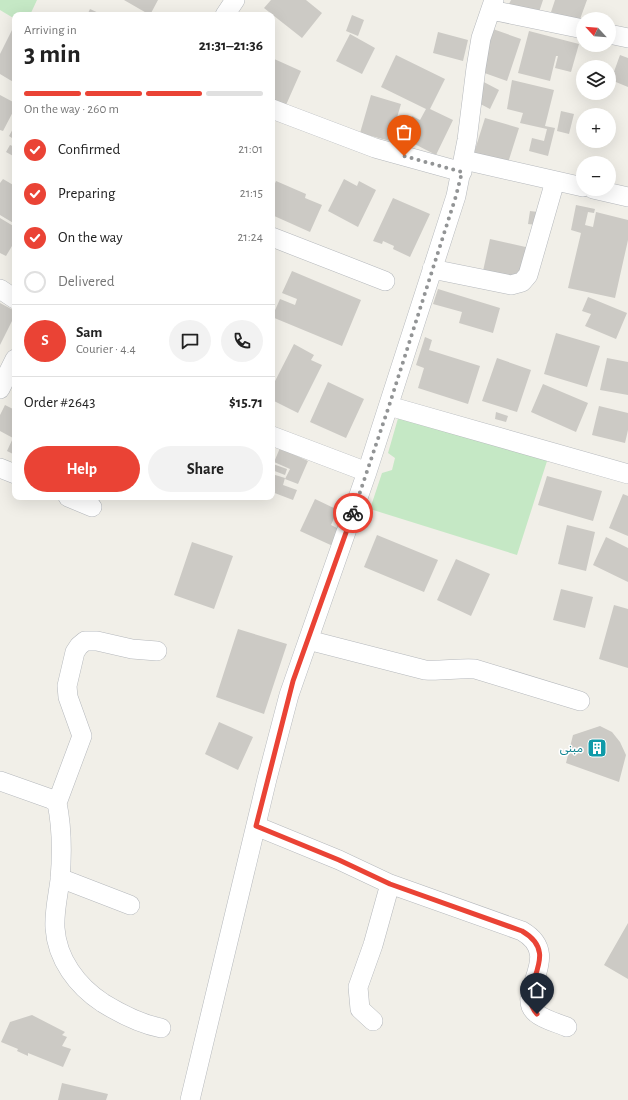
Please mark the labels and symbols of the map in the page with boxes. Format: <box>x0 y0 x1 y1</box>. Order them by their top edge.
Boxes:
north arrow <box>576 12 616 52</box>
pin <box>387 115 421 156</box>
courier <box>333 493 373 533</box>
building icon: مبنى <box>586 737 608 759</box>
place label: مبنى <box>560 742 583 755</box>
pin <box>520 973 554 1014</box>

